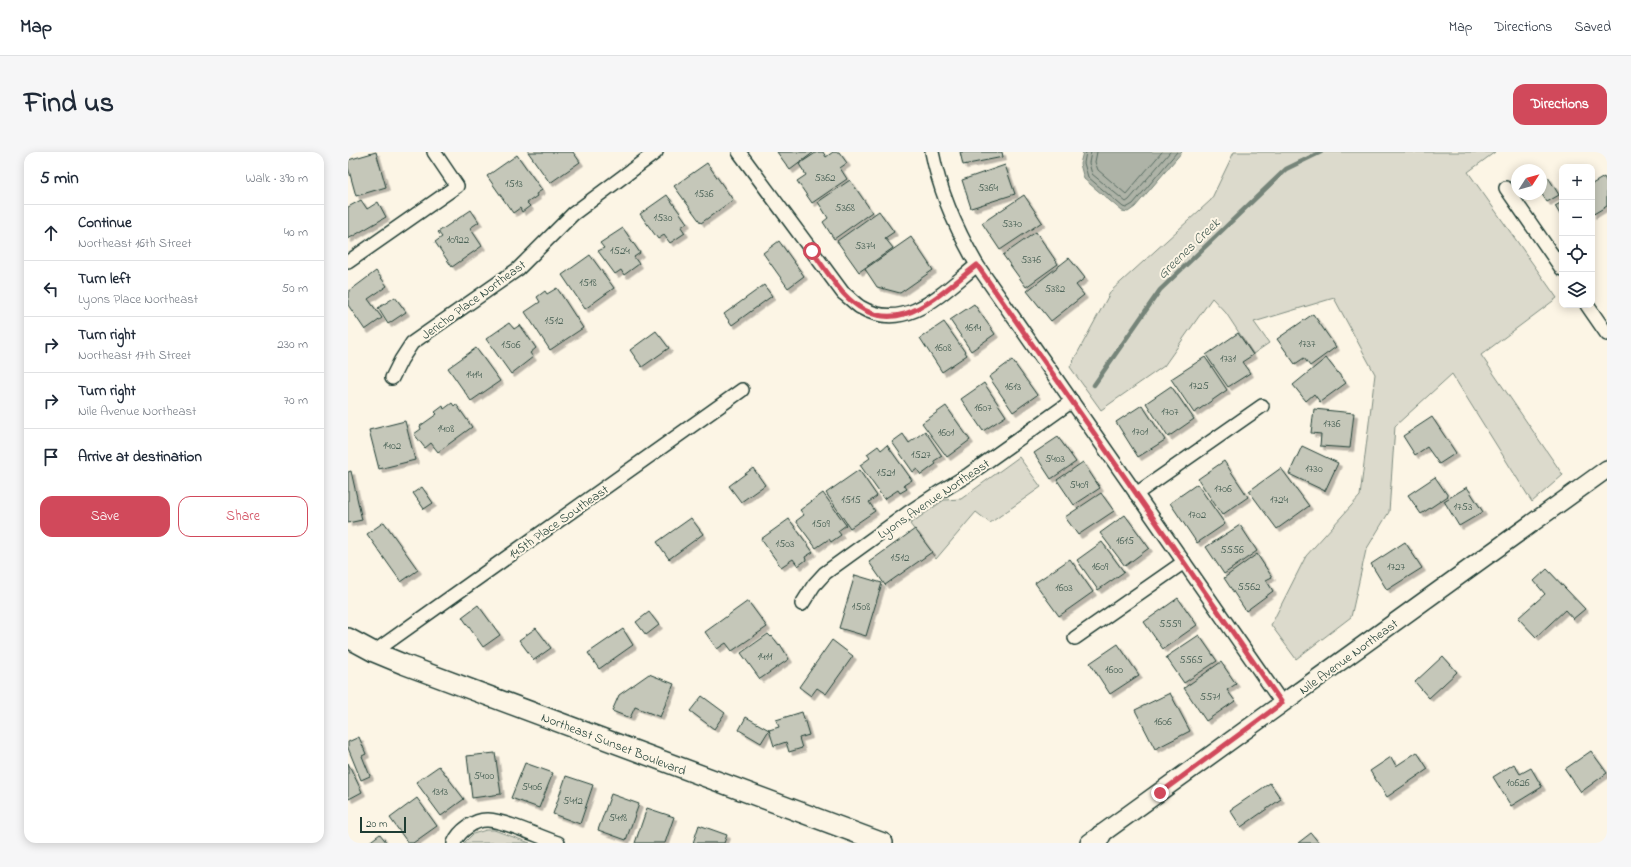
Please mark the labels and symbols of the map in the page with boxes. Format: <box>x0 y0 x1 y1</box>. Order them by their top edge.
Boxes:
north arrow <box>1511 164 1547 200</box>
house number: 5362 <box>814 170 836 186</box>
house number: 1513 <box>505 176 523 192</box>
house number: 5364 <box>978 180 999 196</box>
house number: 1536 <box>694 186 714 202</box>
house number: 5368 <box>835 200 855 216</box>
house number: 1530 <box>653 210 673 226</box>
water label: Greenes Creek <box>1153 213 1226 284</box>
house number: 5370 <box>1002 216 1022 232</box>
house number: 10922 <box>447 232 470 248</box>
house number: 5374 <box>855 238 875 254</box>
route start <box>803 242 821 260</box>
house number: 1524 <box>610 243 630 259</box>
house number: 5376 <box>1021 252 1041 268</box>
street label: Jericho Place Northeast <box>418 255 531 345</box>
house number: 1518 <box>579 275 597 291</box>
house number: 5382 <box>1045 281 1066 297</box>
house number: 1512 <box>545 313 564 329</box>
house number: 1614 <box>965 320 982 336</box>
house number: 1737 <box>1298 336 1316 352</box>
house number: 1506 <box>501 337 521 353</box>
house number: 1608 <box>934 340 952 356</box>
house number: 1731 <box>1220 351 1237 367</box>
house number: 1414 <box>466 367 482 383</box>
house number: 1725 <box>1189 378 1209 394</box>
house number: 1613 <box>1005 379 1022 395</box>
house number: 1607 <box>974 400 992 416</box>
house number: 1707 <box>1161 404 1179 420</box>
house number: 1736 <box>1323 416 1341 432</box>
house number: 1408 <box>438 421 454 437</box>
house number: 1701 <box>1132 424 1149 440</box>
house number: 1601 <box>938 425 955 441</box>
house number: 1402 <box>383 438 402 454</box>
house number: 1527 <box>911 447 931 463</box>
house number: 5403 <box>1045 451 1066 467</box>
street label: Lyons Avenue Northeast <box>874 454 995 545</box>
house number: 1730 <box>1305 461 1323 477</box>
house number: 1521 <box>877 465 896 481</box>
house number: 5409 <box>1070 477 1089 493</box>
street label: 145th Place Southeast <box>505 480 613 564</box>
house number: 1706 <box>1214 481 1232 497</box>
house number: 1515 <box>841 492 861 508</box>
house number: 1724 <box>1270 492 1288 508</box>
house number: 1753 <box>1454 499 1473 515</box>
house number: 1702 <box>1188 507 1207 523</box>
house number: 1509 <box>812 516 831 532</box>
house number: 1615 <box>1116 533 1134 549</box>
house number: 1503 <box>775 536 795 552</box>
house number: 5556 <box>1220 542 1244 558</box>
house number: 1512 <box>891 550 910 566</box>
house number: 1609 <box>1092 559 1109 575</box>
house number: 1727 <box>1387 559 1405 575</box>
house number: 5562 <box>1238 579 1261 595</box>
house number: 1603 <box>1055 580 1073 596</box>
house number: 1508 <box>852 599 870 615</box>
street label: Nile Avenue Northeast <box>1295 614 1403 700</box>
house number: 5559 <box>1159 616 1182 632</box>
house number: 1411 <box>757 649 773 665</box>
house number: 5565 <box>1179 652 1203 668</box>
house number: 1600 <box>1105 662 1123 678</box>
house number: 5571 <box>1200 689 1221 705</box>
street label: Northeast Sunset Boulevard <box>538 708 689 781</box>
house number: 1606 <box>1154 714 1172 730</box>
house number: 5400 <box>474 768 494 784</box>
house number: 10626 <box>1506 775 1530 791</box>
house number: 5406 <box>522 779 542 795</box>
house number: 1313 <box>432 784 448 800</box>
route end <box>1151 784 1169 802</box>
house number: 5412 <box>563 793 583 809</box>
house number: 5418 <box>609 810 627 826</box>
scale bar <box>360 815 406 834</box>

